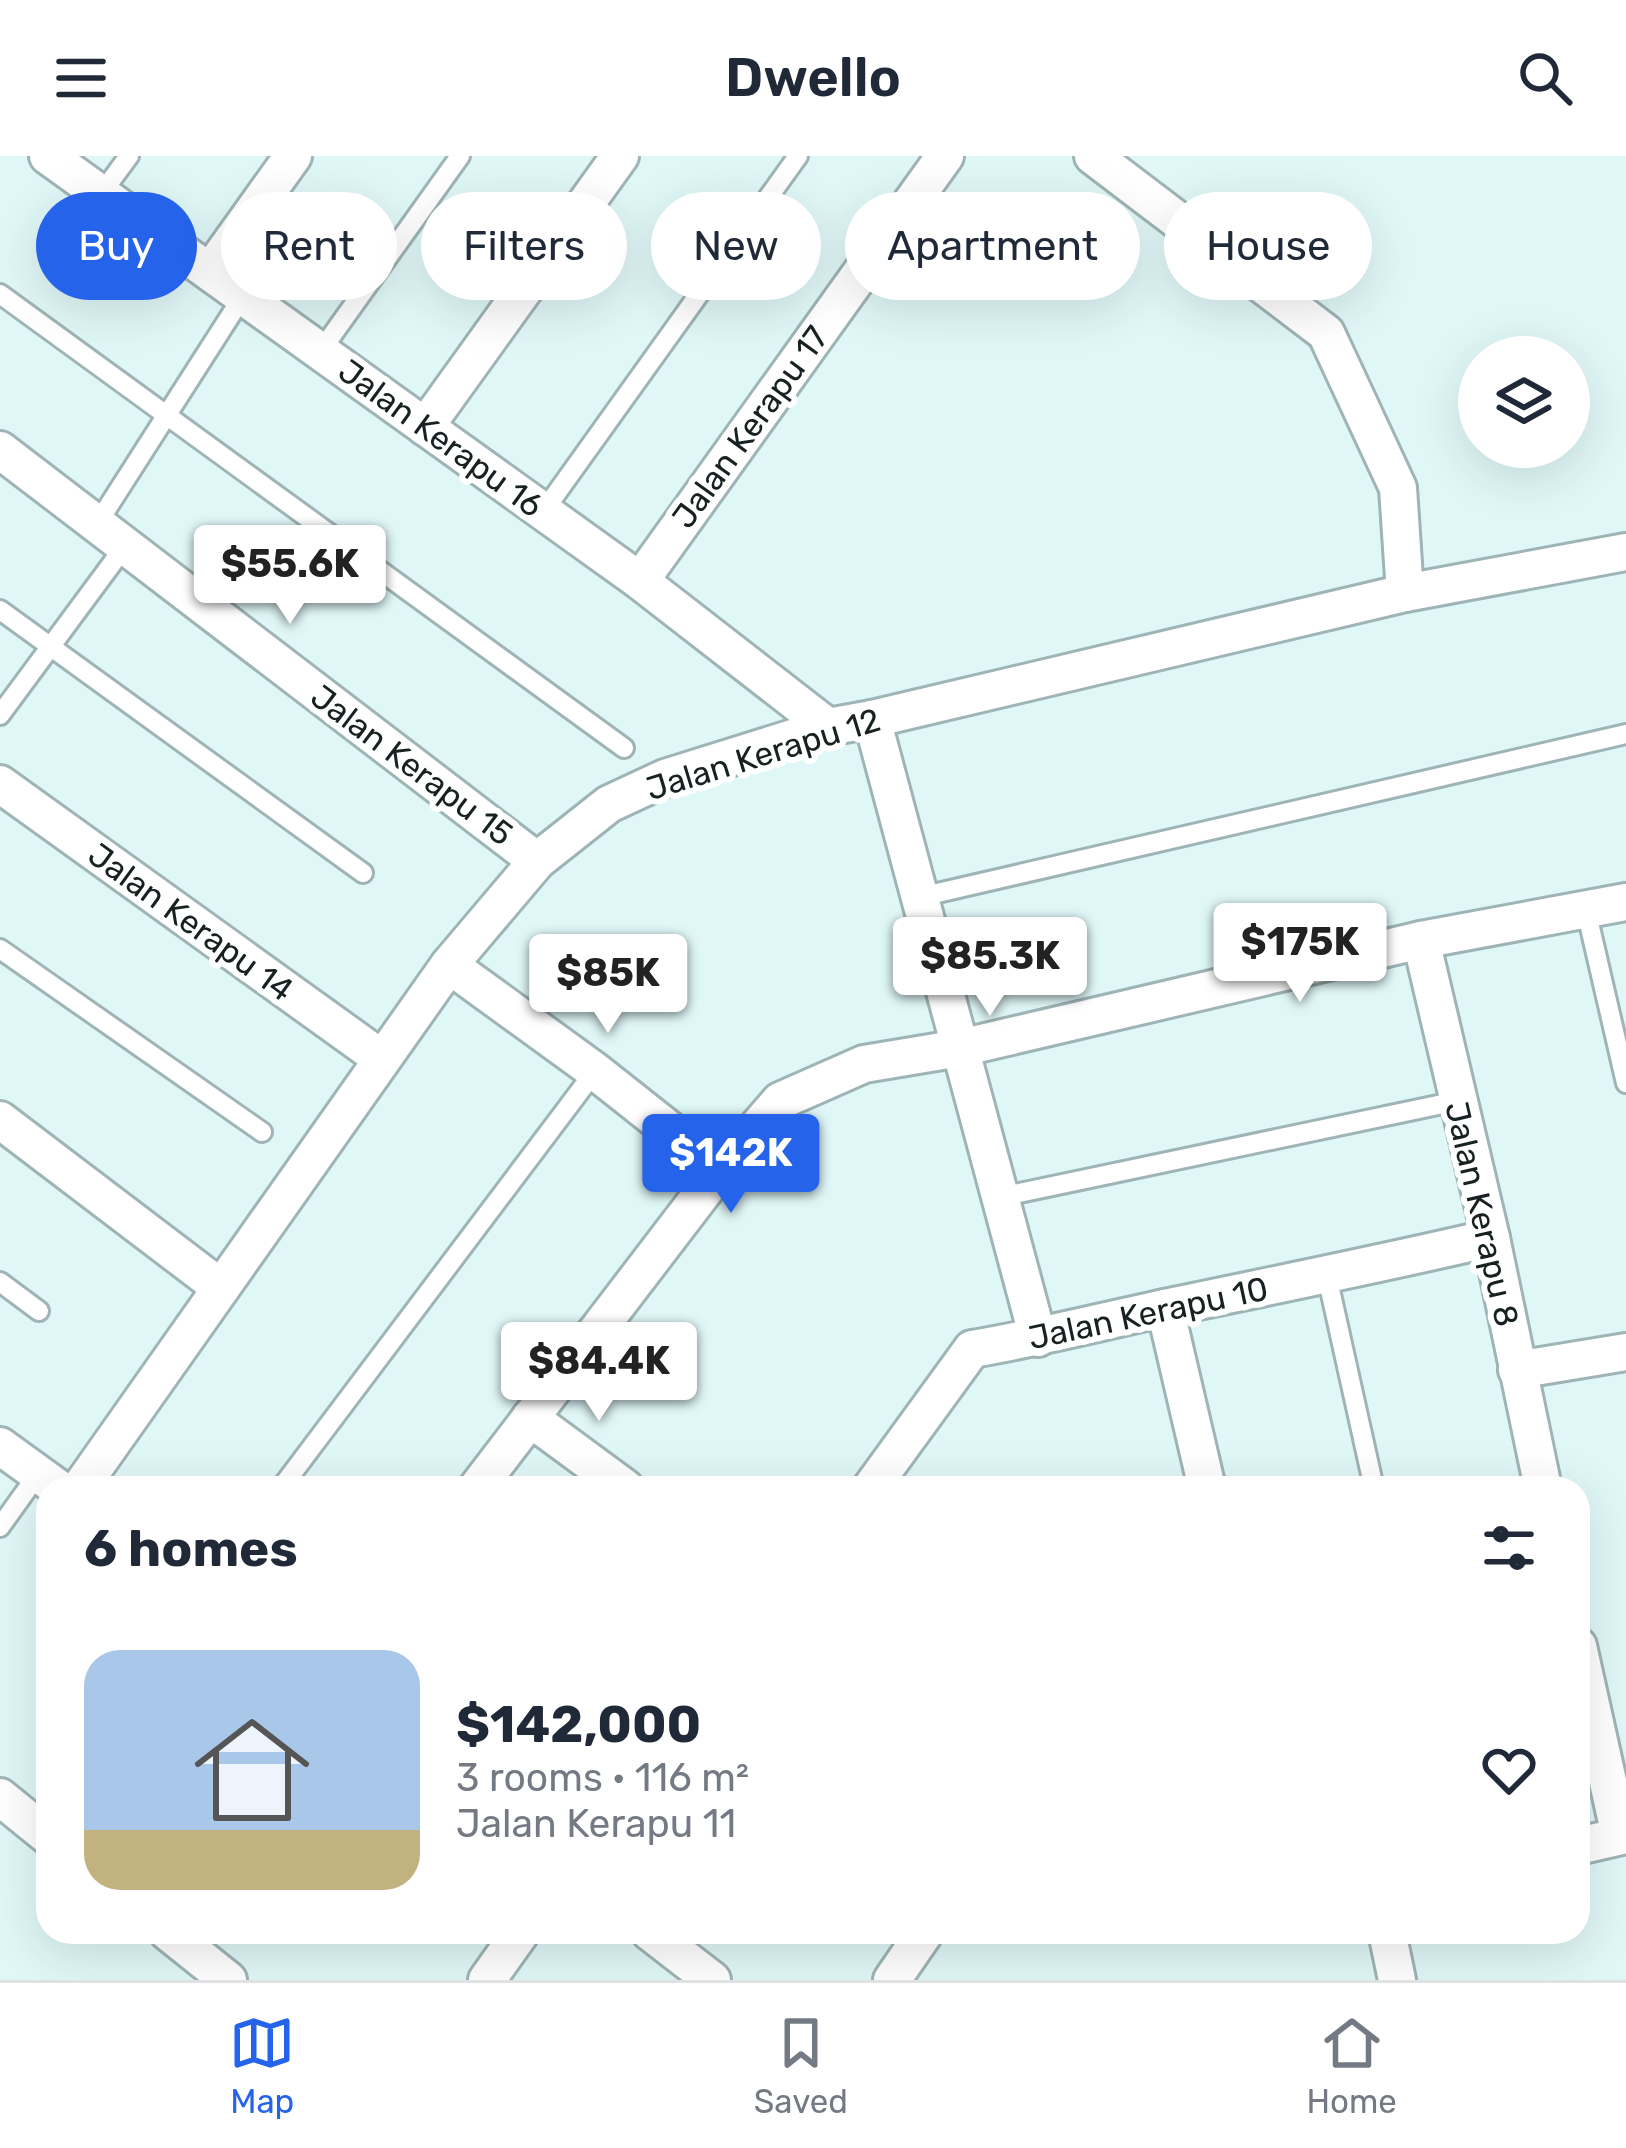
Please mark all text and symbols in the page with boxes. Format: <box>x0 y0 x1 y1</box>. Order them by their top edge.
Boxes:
icon: menu <box>48 45 114 111</box>
icon: search <box>1512 45 1578 111</box>
text: Dwello <box>725 46 901 110</box>
chip: Buy <box>36 192 197 300</box>
chip: Rent <box>221 192 397 300</box>
chip: Filters <box>421 192 627 300</box>
chip: New <box>651 192 821 300</box>
chip: Apartment <box>845 192 1140 300</box>
chip: House <box>1164 192 1372 300</box>
street label: Jalan Kerapu 17 <box>664 318 836 535</box>
map controls <box>1458 336 1590 468</box>
button: layers <box>1458 336 1590 468</box>
street label: Jalan Kerapu 16 <box>331 351 551 525</box>
pin: $55.6K <box>192 525 388 627</box>
text: $55.6K <box>221 541 359 587</box>
street label: Jalan Kerapu 15 <box>303 676 521 854</box>
street label: Jalan Kerapu 12 <box>641 700 885 808</box>
street label: Jalan Kerapu 14 <box>81 835 301 1009</box>
pin: $175K <box>1216 903 1384 1005</box>
pin: $85.3K <box>892 917 1088 1019</box>
text: $175K <box>1241 919 1359 965</box>
text: $85.3K <box>920 933 1060 979</box>
pin: $85K <box>537 934 679 1036</box>
text: $85K <box>556 950 660 996</box>
street label: Jalan Kerapu 8 <box>1437 1098 1527 1330</box>
pin: $142K <box>647 1114 815 1216</box>
text: $142K <box>669 1130 793 1176</box>
street label: Jalan Kerapu 10 <box>1025 1269 1271 1357</box>
pin: $84.4K <box>501 1322 697 1424</box>
text: $84.4K <box>528 1338 670 1384</box>
icon: filters <box>1476 1515 1542 1581</box>
text: 6 homes <box>84 1518 298 1579</box>
text: $142,000 <box>456 1694 701 1755</box>
icon: home <box>180 1698 324 1842</box>
icon: heart <box>1476 1737 1542 1803</box>
text: 3 rooms · 116 m² <box>456 1755 749 1801</box>
text: Jalan Kerapu 11 <box>456 1801 736 1847</box>
tab: Map <box>229 2010 295 2121</box>
tab: Saved <box>754 2010 848 2121</box>
tab: Home <box>1306 2010 1397 2121</box>

